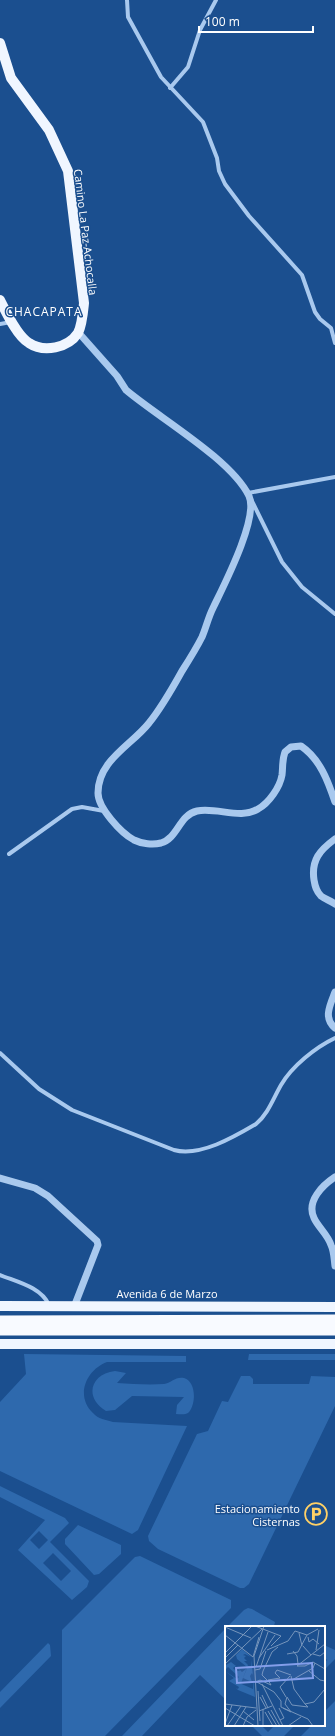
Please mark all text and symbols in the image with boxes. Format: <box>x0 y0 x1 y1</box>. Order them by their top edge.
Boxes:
scale bar <box>199 8 313 34</box>
text: 100 m <box>205 13 240 30</box>
street label: Camino La Paz-Achocalla <box>71 168 101 296</box>
district label: CHACAPATA <box>5 303 83 320</box>
street label: Avenida 6 de Marzo <box>116 1286 218 1301</box>
place label: Estacionamiento Cisternas <box>215 1501 300 1529</box>
parking icon: Estacionamiento Cisternas <box>303 1501 329 1527</box>
inset map <box>225 1626 325 1726</box>

